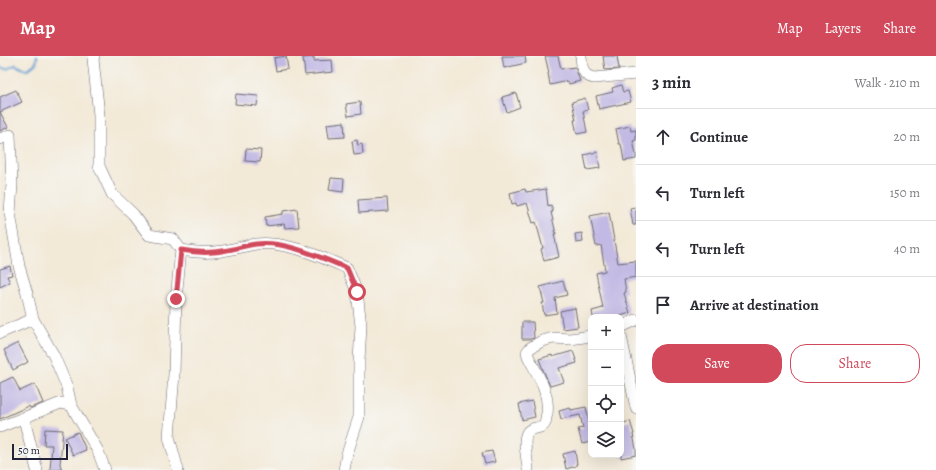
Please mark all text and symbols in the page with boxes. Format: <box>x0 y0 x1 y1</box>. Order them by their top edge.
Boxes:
text: Map <box>20 15 55 41</box>
text: Map <box>777 19 803 38</box>
text: Layers <box>825 19 861 38</box>
text: Share <box>883 19 916 38</box>
text: 3 min <box>652 71 691 94</box>
text: Walk · 210 m <box>855 74 920 91</box>
icon: ahead <box>652 126 674 148</box>
text: Continue <box>690 127 748 147</box>
text: 20 m <box>894 128 920 145</box>
icon: left <box>652 182 674 204</box>
text: Turn left <box>690 183 745 203</box>
text: 150 m <box>890 184 920 201</box>
icon: left <box>652 238 674 260</box>
text: Turn left <box>690 239 745 259</box>
text: 40 m <box>894 240 920 257</box>
route start <box>348 283 366 301</box>
route end <box>167 290 185 308</box>
icon: arrive <box>652 294 674 316</box>
text: Arrive at destination <box>690 295 819 315</box>
map controls <box>588 314 624 458</box>
button: + <box>588 314 624 350</box>
button: Save <box>652 344 782 383</box>
button: Share <box>790 344 920 383</box>
button: − <box>588 350 624 386</box>
button: locate <box>588 386 624 422</box>
button: layers <box>588 422 624 458</box>
scale bar <box>12 442 68 461</box>
text: 50 m <box>18 443 40 458</box>

